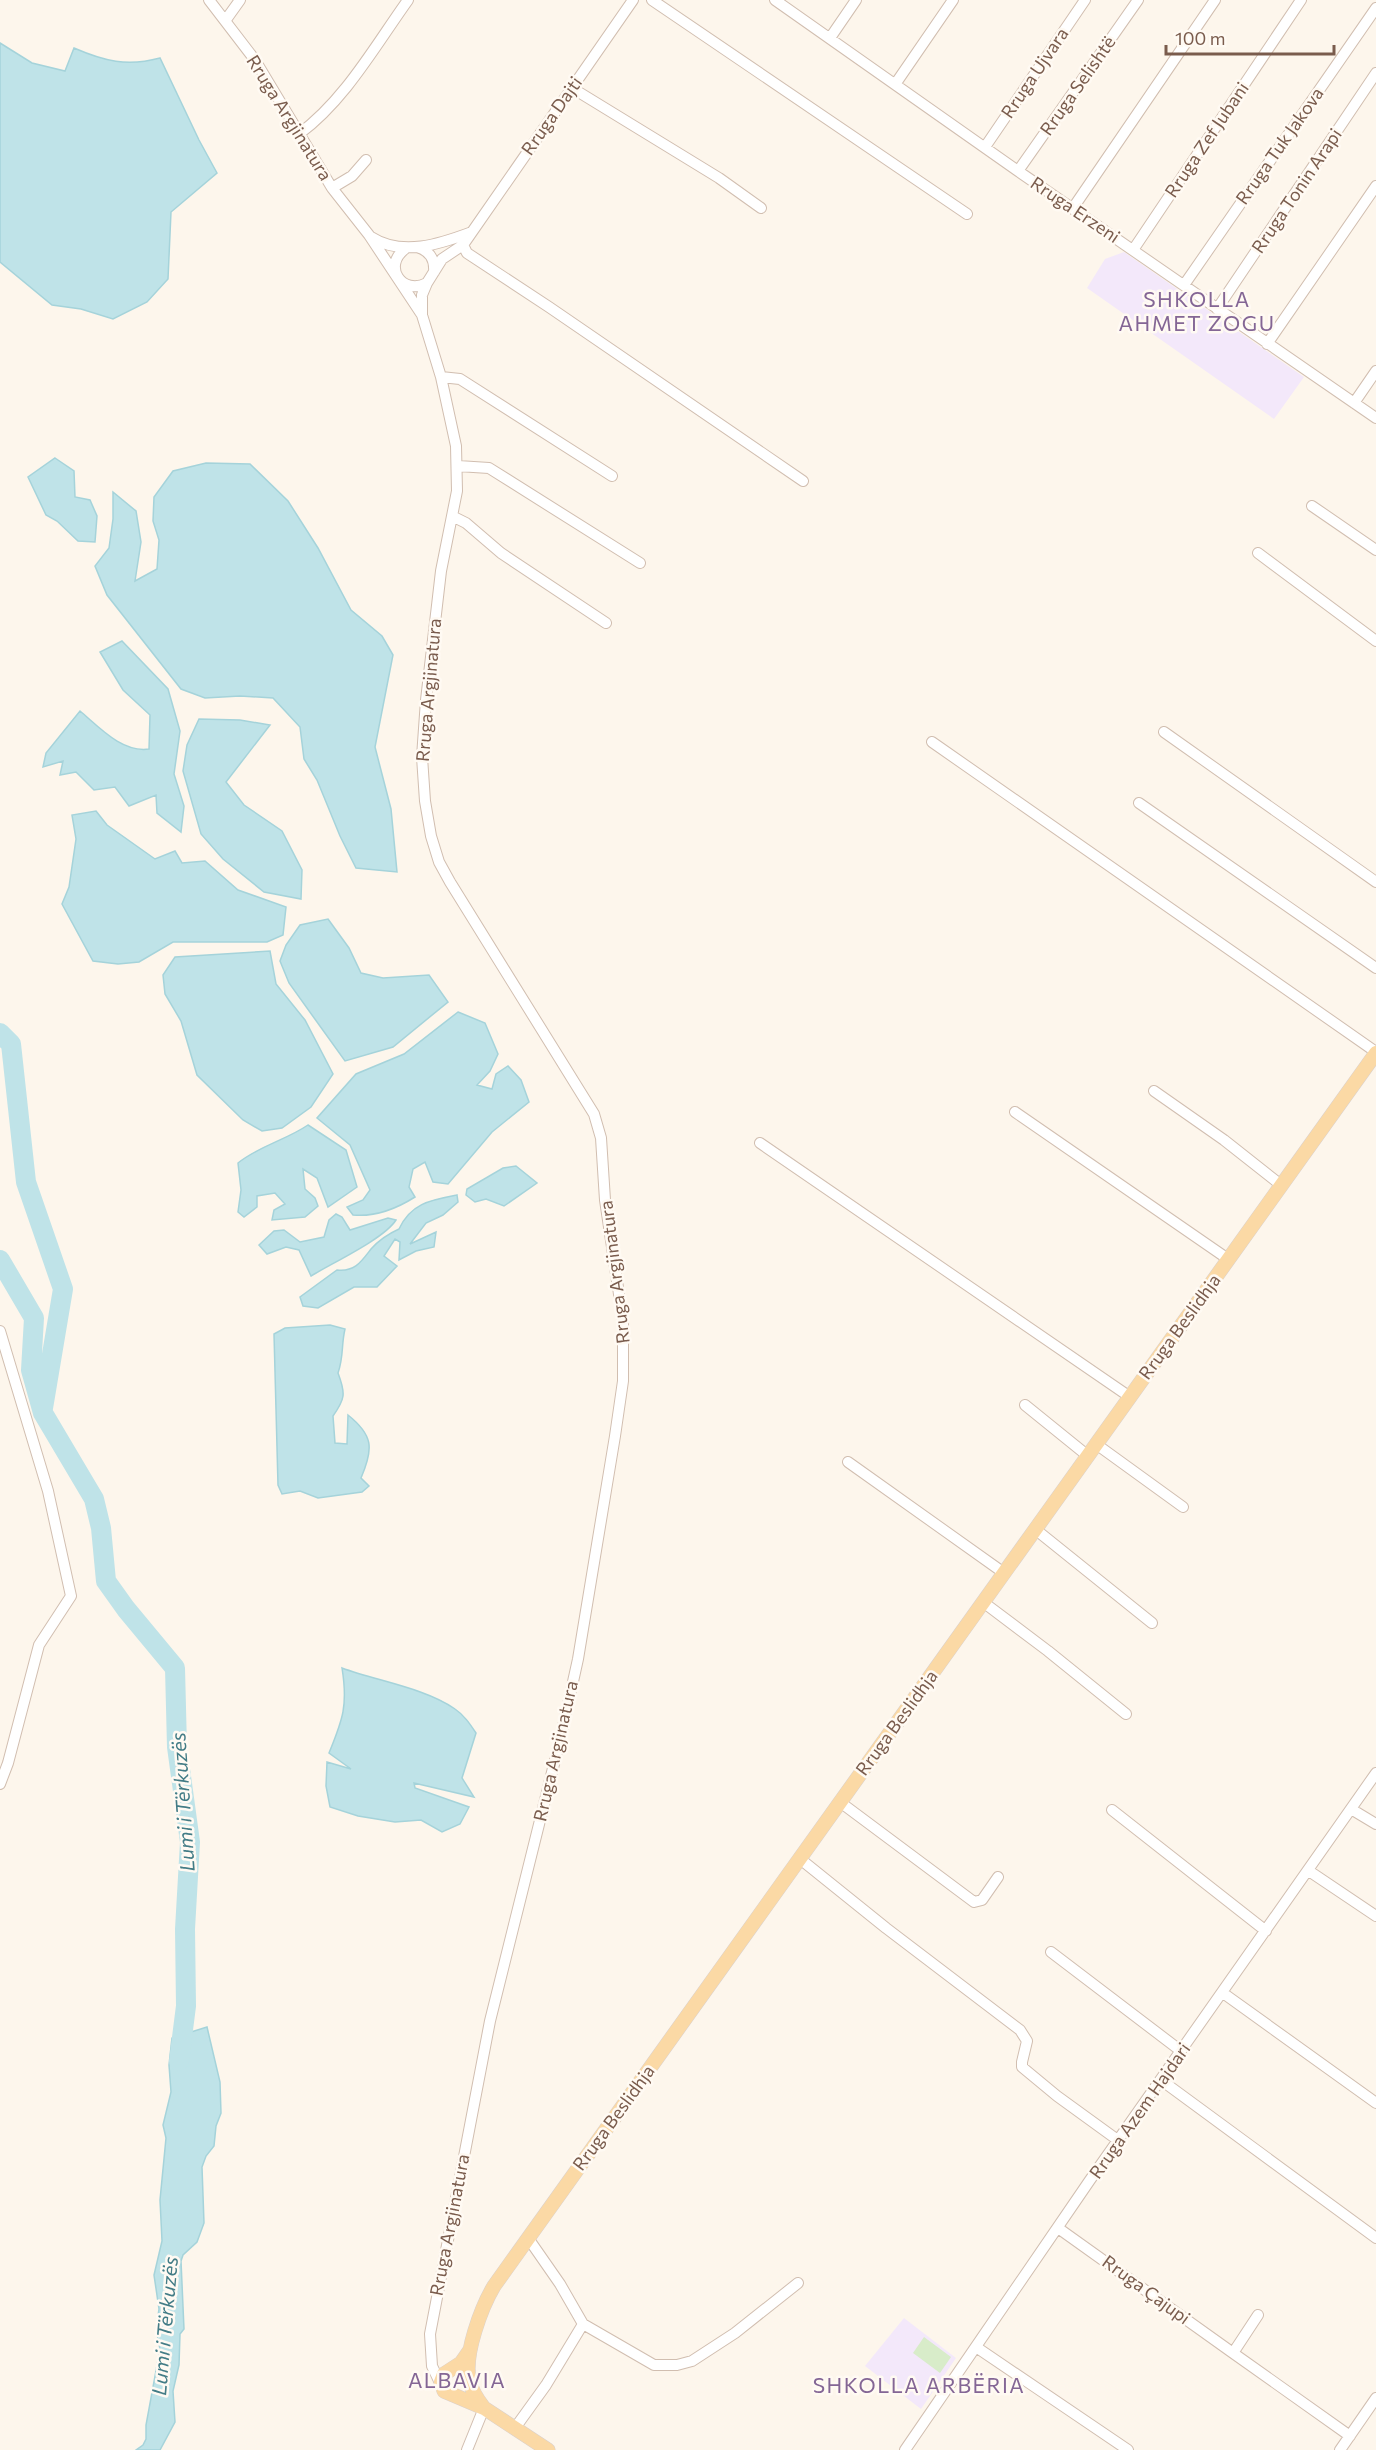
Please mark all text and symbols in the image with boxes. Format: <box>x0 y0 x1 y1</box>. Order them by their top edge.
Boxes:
scale bar <box>1166 18 1334 56</box>
street label: Rruga Ujvara <box>996 23 1072 122</box>
text: 100 m <box>1175 27 1225 49</box>
street label: Rruga Selishtë <box>1035 31 1120 139</box>
street label: Rruga Argjinatura <box>242 51 337 184</box>
street label: Rruga Dajti <box>516 72 586 159</box>
street label: Rruga Zef Jubani <box>1160 78 1253 201</box>
street label: Rruga Tuk Jakova <box>1231 83 1328 208</box>
street label: Rruga Tonin Arapi <box>1246 124 1346 257</box>
street label: Rruga Erzeni <box>1027 171 1124 247</box>
district label: SHKOLLA AHMET ZOGU <box>1119 286 1275 335</box>
street label: Rruga Argjinatura <box>411 617 445 763</box>
street label: Rruga Argjinatura <box>594 1199 634 1345</box>
street label: Rruga Beslidhja <box>1134 1269 1225 1383</box>
street label: Rruga Beslidhja <box>851 1665 942 1779</box>
street label: Rruga Argjinatura <box>528 1678 582 1823</box>
water label: Lumi i Tërkuzës <box>165 1732 199 1872</box>
street label: Rruga Azem Hajdari <box>1084 2038 1194 2183</box>
street label: Rruga Beslidhja <box>568 2060 659 2174</box>
street label: Rruga Argjinatura <box>424 2152 474 2298</box>
street label: Rruga Çajupi <box>1098 2250 1195 2328</box>
water label: Lumi i Tërkuzës <box>146 2255 182 2396</box>
district label: ALBAVIA <box>408 2367 506 2392</box>
district label: SHKOLLA ARBËRIA <box>813 2372 1025 2397</box>

